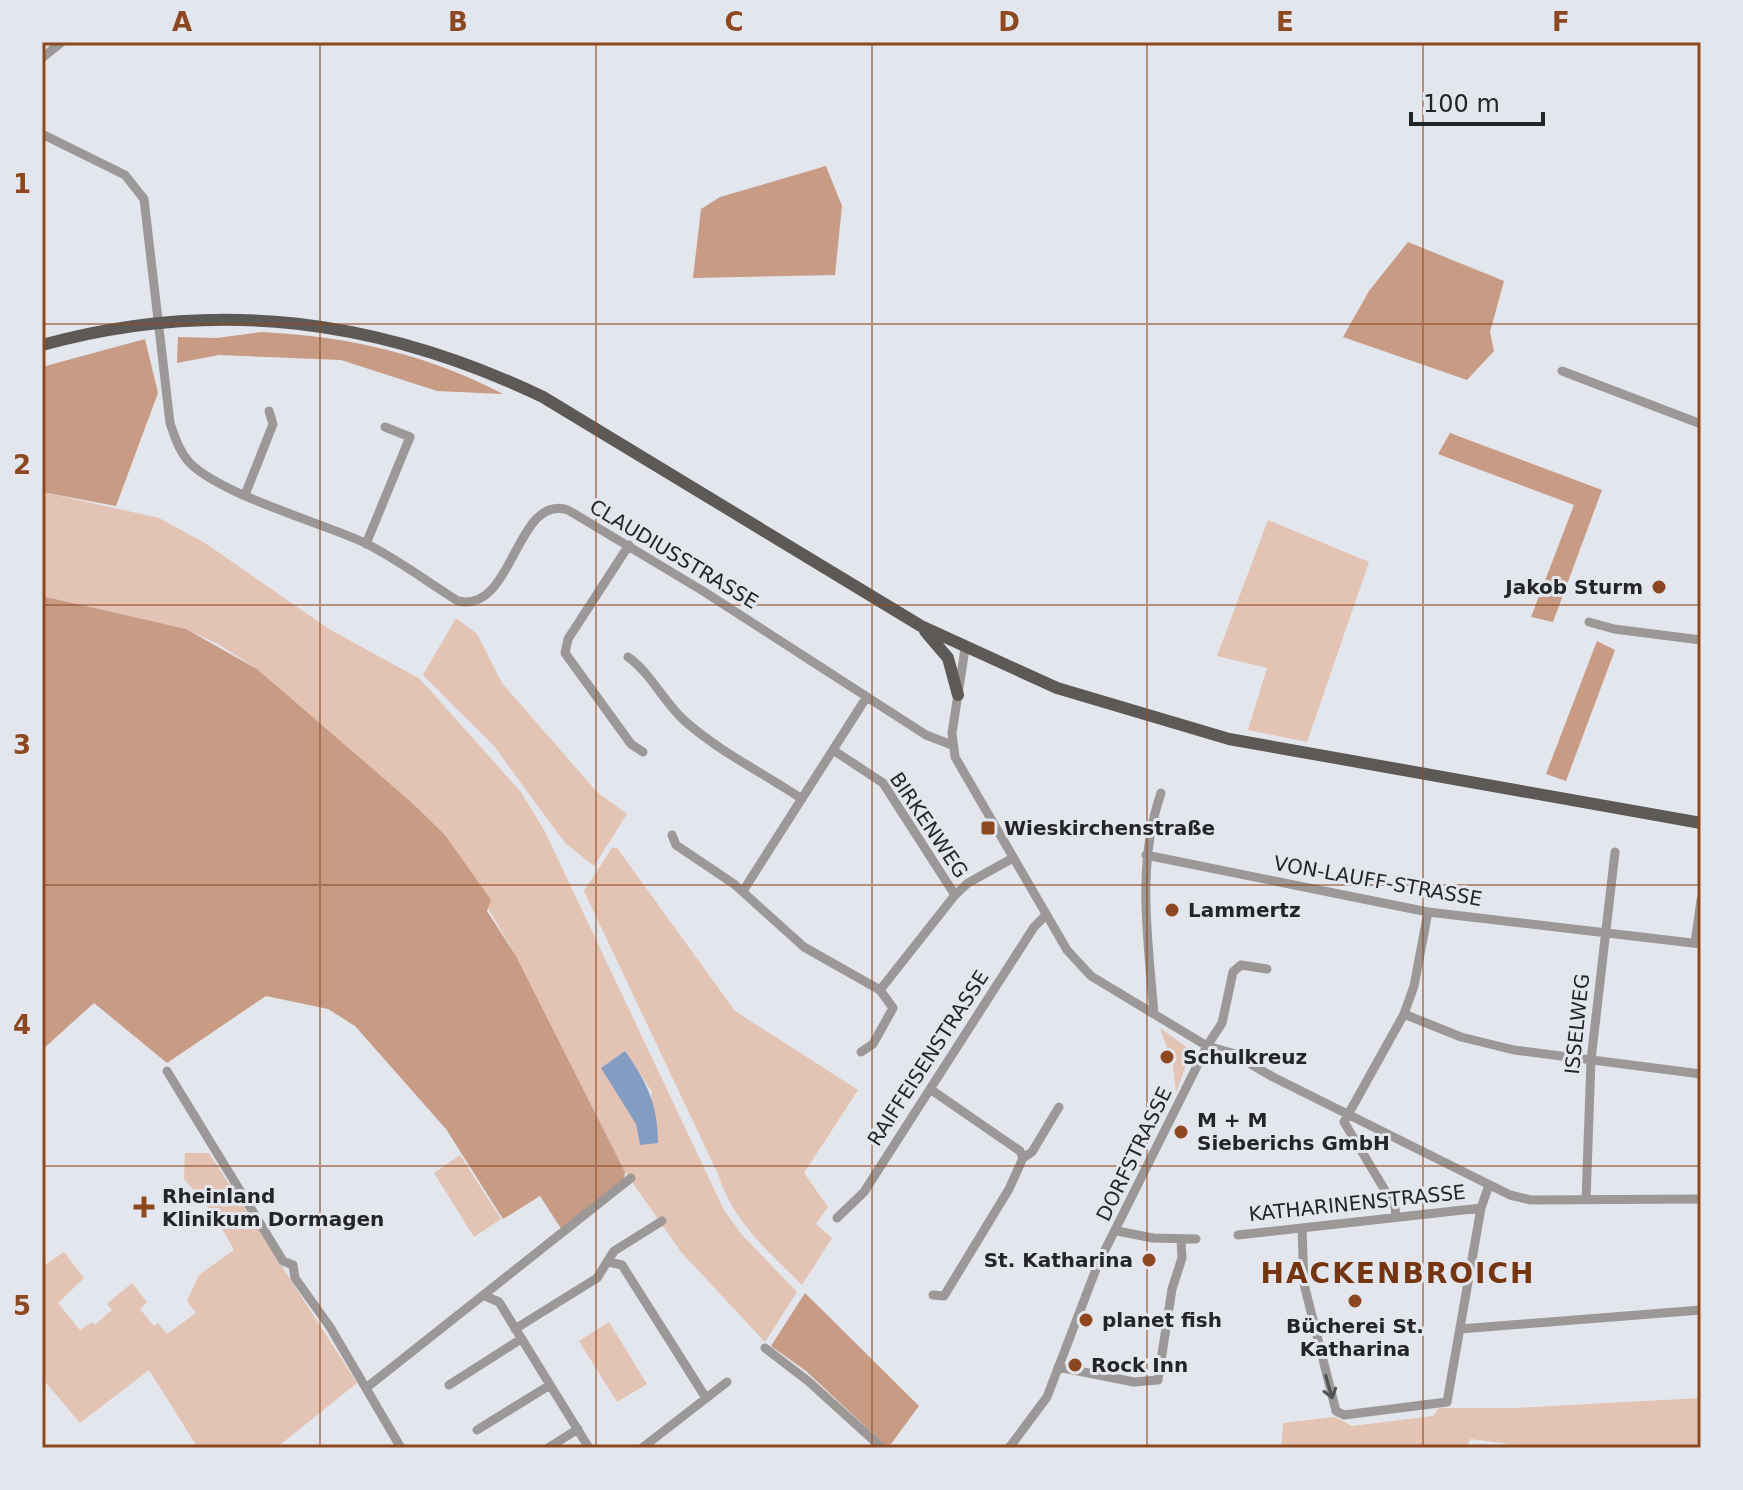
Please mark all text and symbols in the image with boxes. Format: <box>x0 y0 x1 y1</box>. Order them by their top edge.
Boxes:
text: A <box>172 7 192 37</box>
text: B <box>448 7 468 37</box>
text: C <box>724 7 744 37</box>
text: D <box>998 7 1020 37</box>
text: E <box>1276 7 1294 37</box>
text: F <box>1552 7 1570 37</box>
scale bar <box>1411 76 1543 126</box>
text: 100 m <box>1423 90 1500 118</box>
text: 1 <box>13 169 31 199</box>
text: 2 <box>13 450 31 480</box>
street label: CLAUDIUSSTRASSE <box>585 494 763 614</box>
place label: Jakob Sturm <box>1503 575 1643 599</box>
marker: Jakob Sturm <box>1650 578 1668 596</box>
text: 3 <box>13 730 31 760</box>
street label: BIRKENWEG <box>885 768 973 882</box>
place label: Wieskirchenstraße <box>1004 816 1215 840</box>
marker: Wieskirchenstraße <box>979 819 997 837</box>
street label: VON-LAUFF-STRASSE <box>1272 851 1484 911</box>
place label: Lammertz <box>1188 898 1301 922</box>
marker: Lammertz <box>1163 901 1181 919</box>
street label: RAIFFEISENSTRASSE <box>862 966 994 1150</box>
street label: ISSELWEG <box>1560 972 1594 1076</box>
text: 4 <box>13 1010 31 1040</box>
place label: Schulkreuz <box>1183 1045 1307 1069</box>
marker: Schulkreuz <box>1158 1048 1176 1066</box>
street label: DORFSTRASSE <box>1091 1083 1177 1225</box>
place label: M + M Sieberichs GmbH <box>1197 1108 1390 1155</box>
marker: M + M Sieberichs GmbH <box>1172 1123 1190 1141</box>
street label: KATHARINENSTRASSE <box>1247 1180 1467 1226</box>
place label: Rheinland Klinikum Dormagen <box>162 1184 384 1231</box>
marker: Rheinland Klinikum Dormagen <box>133 1196 155 1218</box>
place label: St. Katharina <box>984 1248 1133 1272</box>
marker: St. Katharina <box>1140 1251 1158 1269</box>
district label: HACKENBROICH <box>1260 1257 1536 1290</box>
text: 5 <box>13 1291 31 1321</box>
marker: Bücherei St. Katharina <box>1346 1292 1364 1310</box>
place label: planet fish <box>1102 1308 1222 1332</box>
marker: planet fish <box>1077 1311 1095 1329</box>
place label: Bücherei St. Katharina <box>1286 1314 1424 1361</box>
place label: Rock Inn <box>1091 1353 1188 1377</box>
marker: Rock Inn <box>1066 1356 1084 1374</box>
one-way arrow <box>1323 1374 1337 1399</box>

